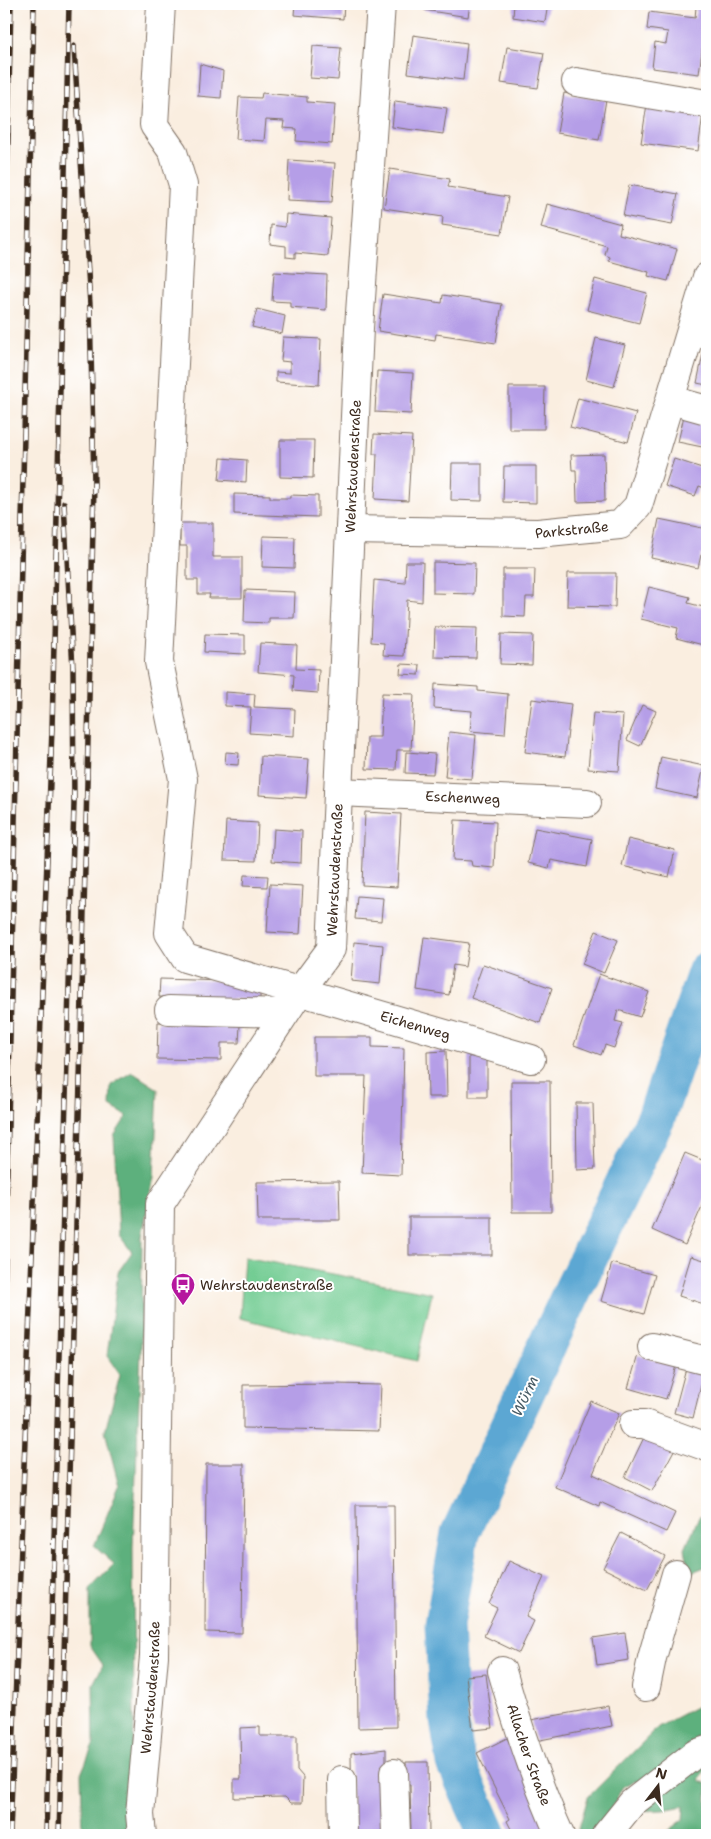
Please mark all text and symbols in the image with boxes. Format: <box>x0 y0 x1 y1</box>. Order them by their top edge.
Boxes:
street label: Wehrstaudenstraße <box>341 399 365 533</box>
street label: Parkstraße <box>534 517 610 542</box>
street label: Eschenweg <box>425 787 501 808</box>
street label: Wehrstaudenstraße <box>323 803 347 937</box>
street label: Eichenweg <box>378 1006 453 1044</box>
bus stop icon: Wehrstaudenstraße <box>170 1272 196 1306</box>
place label: Wehrstaudenstraße <box>200 1276 333 1294</box>
water label: Würm <box>507 1372 543 1420</box>
street label: Wehrstaudenstraße <box>136 1621 163 1755</box>
street label: Allacher Straße <box>503 1702 555 1808</box>
north arrow <box>634 1762 684 1812</box>
text: N <box>654 1763 669 1784</box>

